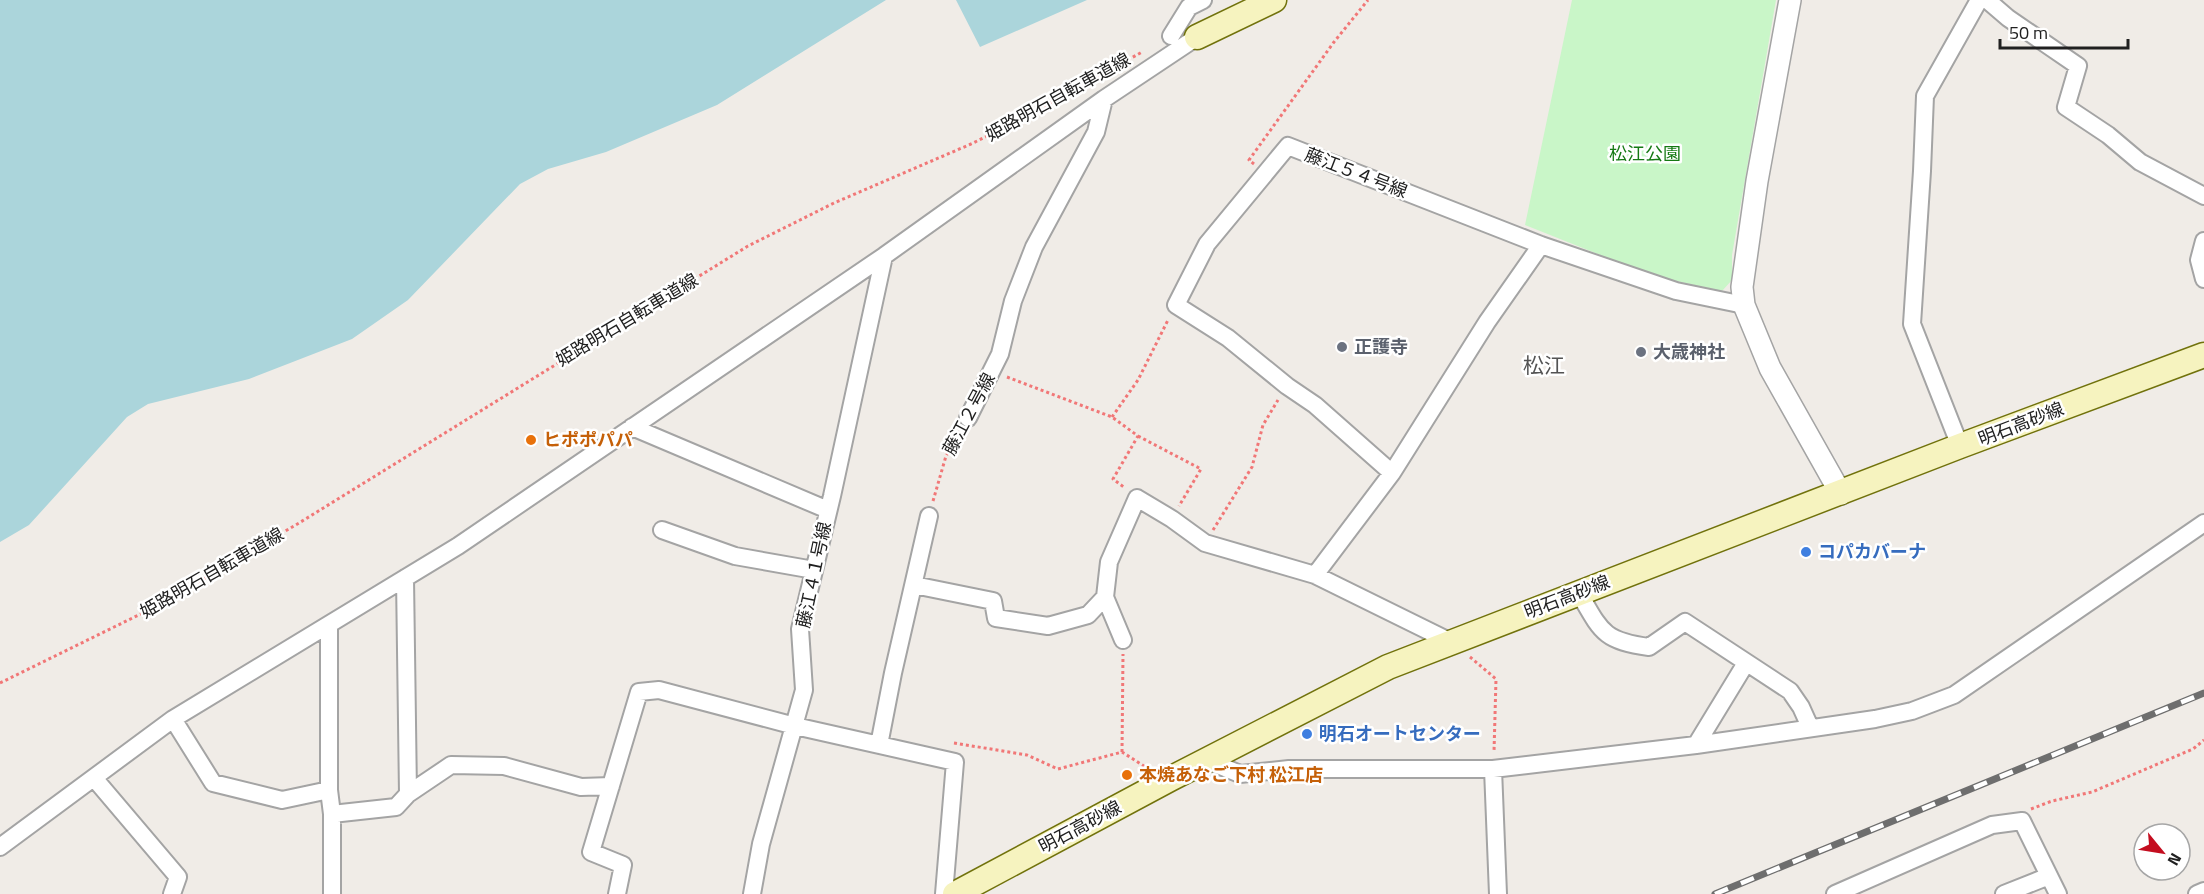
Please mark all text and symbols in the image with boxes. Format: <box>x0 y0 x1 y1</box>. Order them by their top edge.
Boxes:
scale bar <box>2000 12 2128 50</box>
text: 50 m <box>2009 19 2048 46</box>
street label: 姫路明石自転車道線 <box>980 45 1135 148</box>
park label: 松江公園 <box>1609 140 1681 167</box>
street label: 藤江５４号線 <box>1301 141 1411 204</box>
street label: 姫路明石自転車道線 <box>550 266 703 373</box>
place label: 正護寺 <box>1354 333 1408 360</box>
place label: 大歳神社 <box>1653 338 1725 365</box>
marker: 正護寺 <box>1335 340 1349 354</box>
marker: 大歳神社 <box>1634 345 1648 359</box>
district label: 松江 <box>1523 349 1565 381</box>
street label: 藤江２号線 <box>936 368 1002 460</box>
street label: 明石高砂線 <box>1974 395 2068 452</box>
place label: ヒポポパパ <box>543 426 633 453</box>
marker: ヒポポパパ <box>524 433 538 447</box>
street label: 藤江４１号線 <box>789 519 838 631</box>
street label: 姫路明石自転車道線 <box>135 520 289 625</box>
place label: コパカバーナ <box>1818 538 1926 565</box>
marker: コパカバーナ <box>1799 545 1813 559</box>
street label: 明石高砂線 <box>1520 568 1614 625</box>
place label: 明石オートセンター <box>1319 720 1481 747</box>
marker: 明石オートセンター <box>1300 727 1314 741</box>
place label: 本焼あなご下村 松江店 <box>1139 761 1323 788</box>
marker: 本焼あなご下村 松江店 <box>1120 768 1134 782</box>
street label: 明石高砂線 <box>1034 794 1126 860</box>
north arrow <box>2132 822 2192 882</box>
text: N <box>2162 849 2188 870</box>

